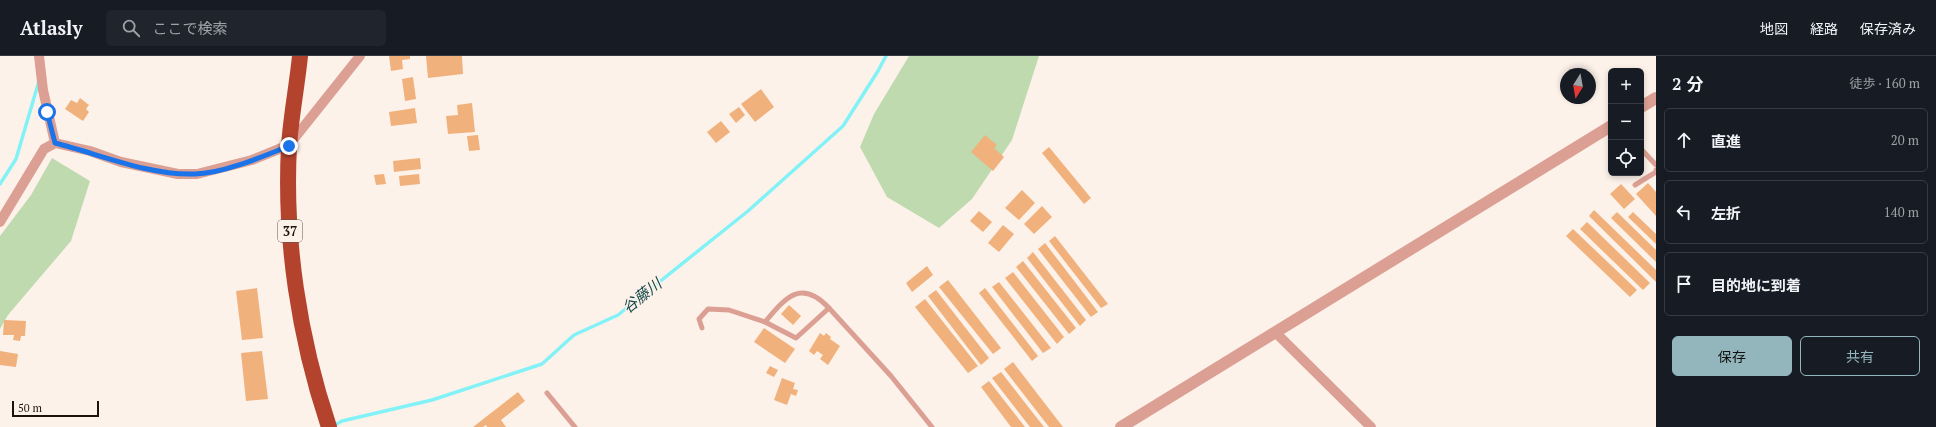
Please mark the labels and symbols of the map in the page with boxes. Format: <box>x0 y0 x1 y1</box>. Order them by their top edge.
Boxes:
north arrow <box>1560 68 1596 104</box>
route start <box>38 103 56 121</box>
route end <box>280 137 298 155</box>
road number: 37 <box>278 220 302 242</box>
water label: 谷藤川 <box>618 272 667 317</box>
scale bar <box>12 399 99 418</box>

